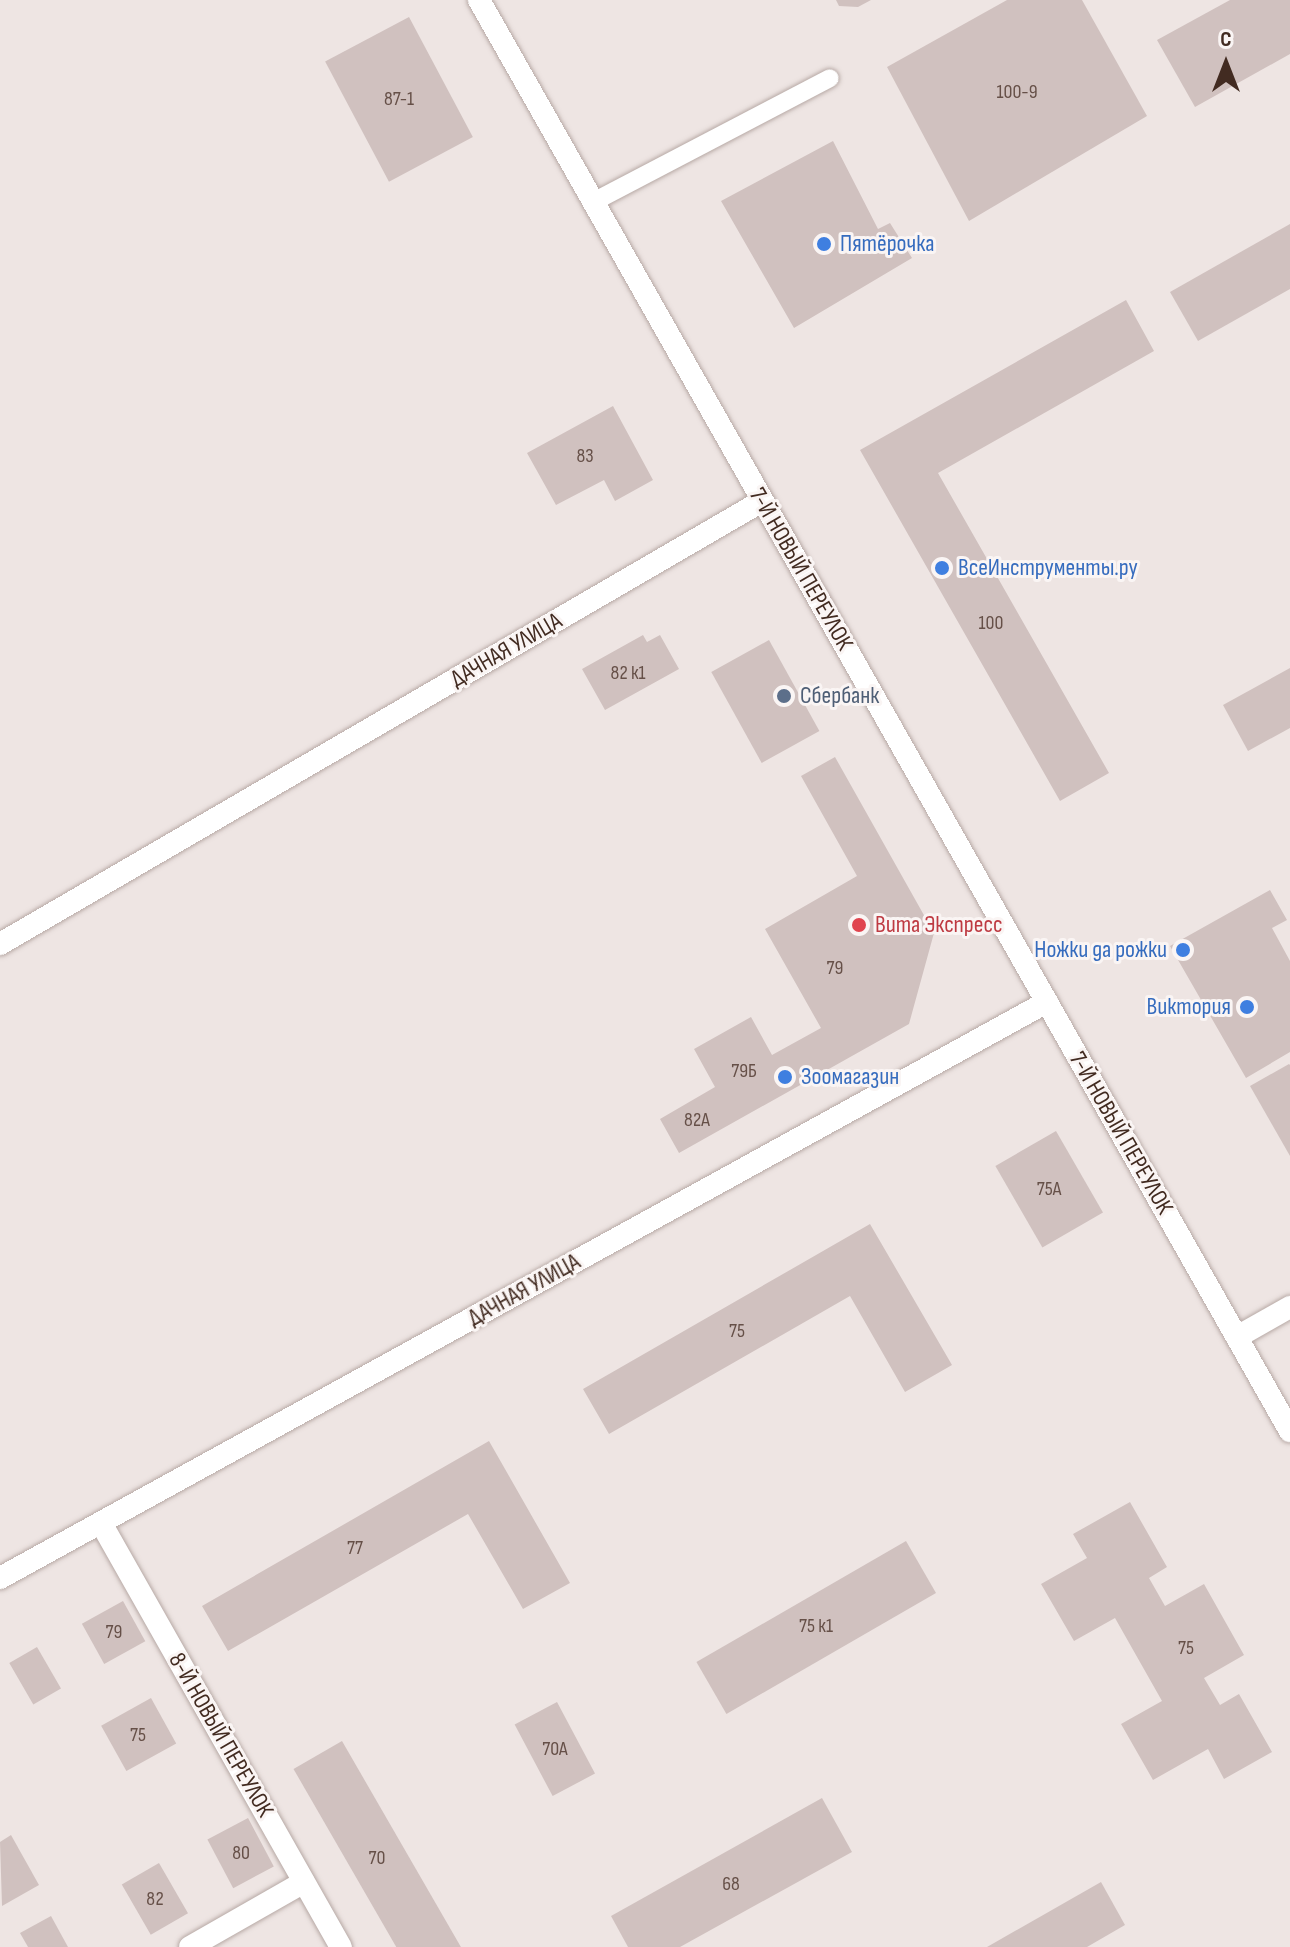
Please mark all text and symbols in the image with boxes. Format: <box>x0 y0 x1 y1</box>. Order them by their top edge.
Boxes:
north arrow <box>1186 24 1266 104</box>
text: С <box>1220 26 1232 53</box>
house number: 100-9 <box>996 80 1038 104</box>
house number: 87-1 <box>384 87 414 111</box>
place label: Пятёрочка <box>840 230 934 258</box>
marker: Пятёрочка <box>815 235 833 253</box>
house number: 83 <box>576 444 594 468</box>
street label: 7-Й НОВЫЙ ПЕРЕУЛОК <box>743 483 859 655</box>
place label: ВсеИнструменты.ру <box>958 554 1138 582</box>
marker: ВсеИнструменты.ру <box>933 559 951 577</box>
street label: ДАЧНАЯ УЛИЦА <box>445 607 567 693</box>
house number: 100 <box>979 611 1003 635</box>
house number: 82 к1 <box>610 661 646 685</box>
place label: Сбербанк <box>800 682 879 710</box>
marker: Сбербанк <box>775 687 793 705</box>
place label: Вита Экспресс <box>875 911 1003 939</box>
marker: Вита Экспресс <box>850 916 868 934</box>
place label: Ножки да рожки <box>1034 936 1167 964</box>
marker: Ножки да рожки <box>1174 941 1192 959</box>
house number: 79 <box>827 956 843 980</box>
place label: Виктория <box>1146 993 1231 1021</box>
marker: Виктория <box>1238 998 1256 1016</box>
street label: 7-Й НОВЫЙ ПЕРЕУЛОК <box>1063 1047 1179 1219</box>
house number: 79Б <box>731 1059 757 1083</box>
place label: Зоомагазин <box>801 1063 899 1091</box>
marker: Зоомагазин <box>776 1068 794 1086</box>
house number: 82А <box>684 1108 710 1132</box>
house number: 75А <box>1037 1177 1061 1201</box>
street label: ДАЧНАЯ УЛИЦА <box>463 1247 585 1333</box>
house number: 75 <box>729 1319 745 1343</box>
house number: 77 <box>347 1536 363 1560</box>
house number: 75 к1 <box>799 1614 833 1638</box>
house number: 79 <box>106 1620 122 1644</box>
house number: 75 <box>1178 1636 1194 1660</box>
street label: 8-Й НОВЫЙ ПЕРЕУЛОК <box>162 1648 280 1822</box>
house number: 75 <box>130 1723 146 1747</box>
house number: 70А <box>542 1737 568 1761</box>
house number: 80 <box>232 1841 250 1865</box>
house number: 70 <box>369 1846 385 1870</box>
house number: 68 <box>722 1872 740 1896</box>
house number: 82 <box>146 1887 164 1911</box>

